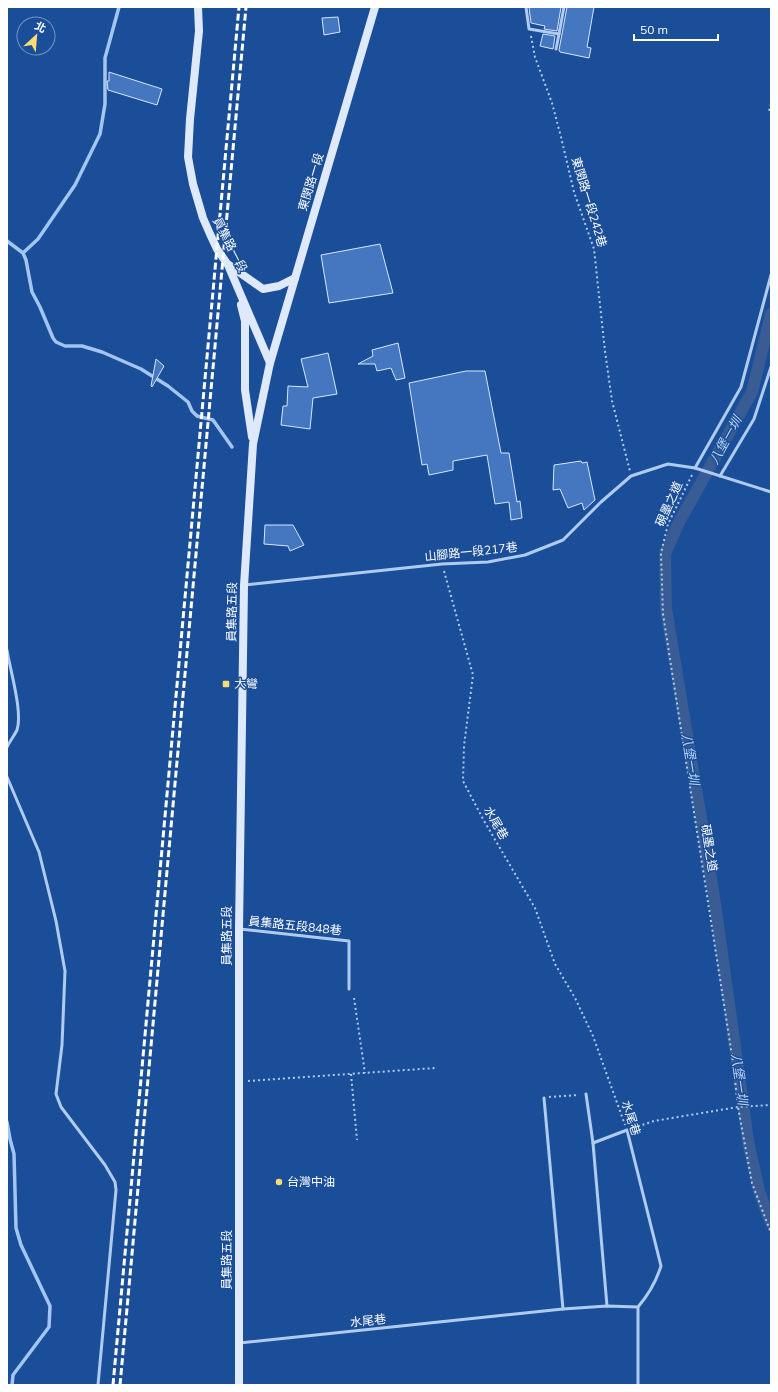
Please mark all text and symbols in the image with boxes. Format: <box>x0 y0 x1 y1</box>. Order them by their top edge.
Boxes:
north arrow <box>16 16 56 56</box>
scale bar <box>634 16 718 42</box>
text: 北 <box>32 18 48 36</box>
text: 50 m <box>640 22 668 37</box>
street label: 東閔路一段 <box>295 151 326 213</box>
street label: 東閔路一段242巷 <box>569 155 610 249</box>
street label: 員集路一段 <box>210 215 251 275</box>
water label: 八堡一圳 <box>705 412 746 467</box>
street label: 硯墨之道 <box>652 479 685 529</box>
street label: 山腳路一段217巷 <box>424 539 518 564</box>
street label: 員集路五段 <box>223 582 240 642</box>
place label: 大彎 <box>234 676 258 691</box>
marker: 大彎 <box>221 679 231 689</box>
water label: 八堡一圳 <box>679 732 703 788</box>
street label: 水尾巷 <box>481 803 512 842</box>
street label: 硯墨之道 <box>698 823 721 873</box>
street label: 員集路五段 <box>219 906 234 966</box>
street label: 員集路五段848巷 <box>248 913 342 938</box>
water label: 八堡一圳 <box>728 1052 752 1108</box>
street label: 水尾巷 <box>619 1098 644 1137</box>
place label: 台灣中油 <box>287 1174 335 1189</box>
marker: 台灣中油 <box>274 1177 284 1187</box>
street label: 員集路五段 <box>219 1230 234 1290</box>
street label: 水尾巷 <box>349 1311 387 1330</box>

